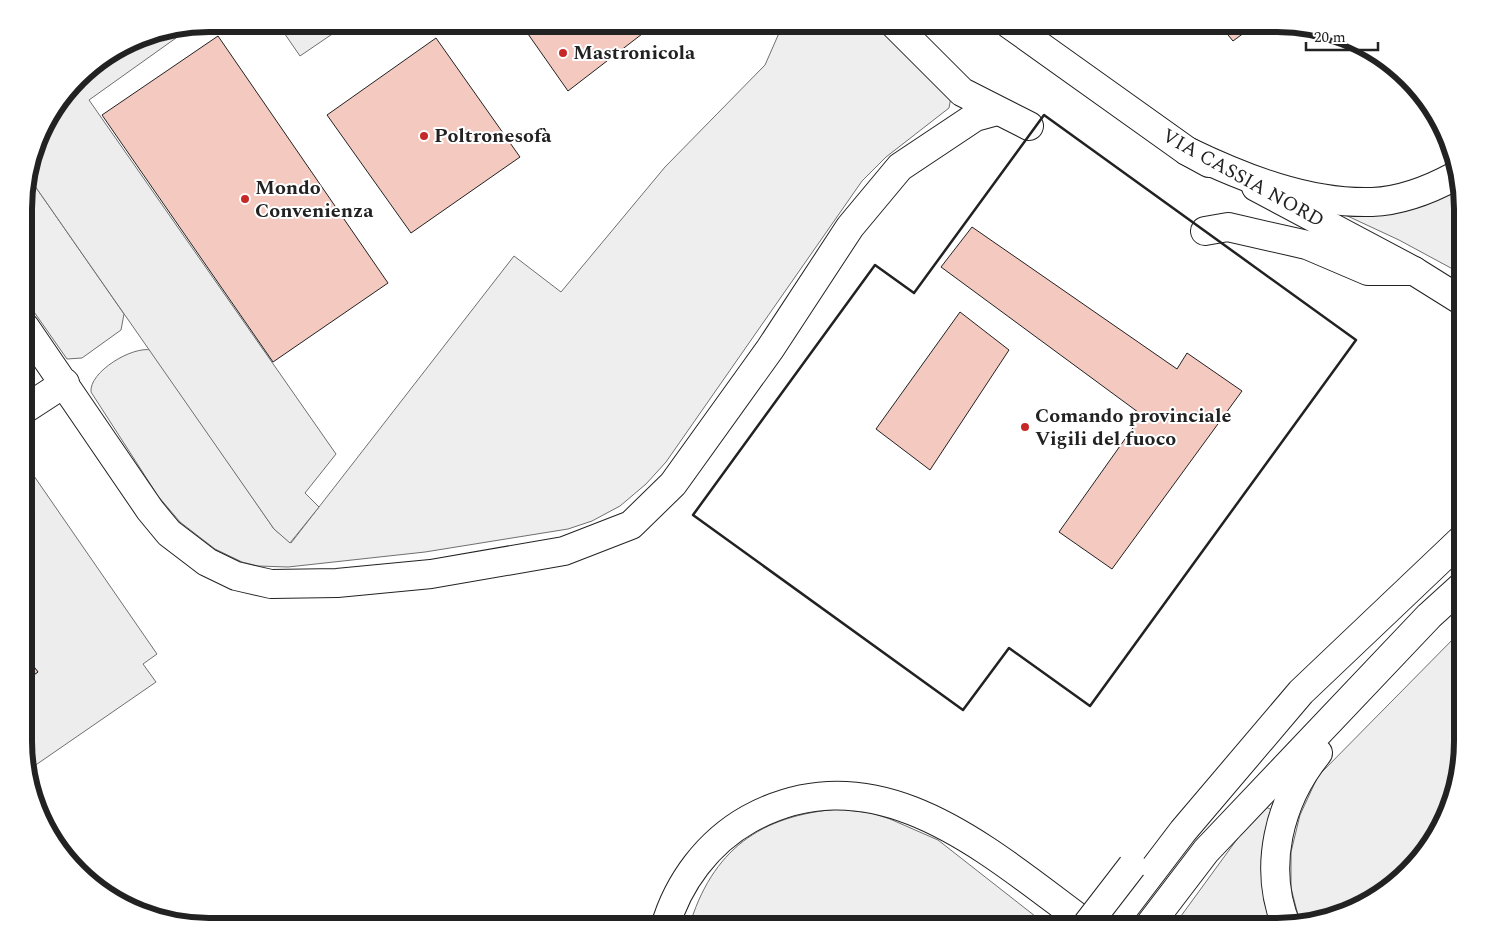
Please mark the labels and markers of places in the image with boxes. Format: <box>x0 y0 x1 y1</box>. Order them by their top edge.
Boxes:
place label: Mastronicola <box>573 38 696 68</box>
marker: Mastronicola <box>557 47 569 59</box>
place label: Poltronesofà <box>434 121 552 151</box>
marker: Poltronesofà <box>418 130 430 142</box>
place label: Mondo Convenienza <box>255 173 374 226</box>
marker: Mondo Convenienza <box>239 193 251 205</box>
place label: Comando provinciale Vigili del fuoco <box>1035 401 1231 454</box>
marker: Comando provinciale Vigili del fuoco <box>1019 421 1031 433</box>

